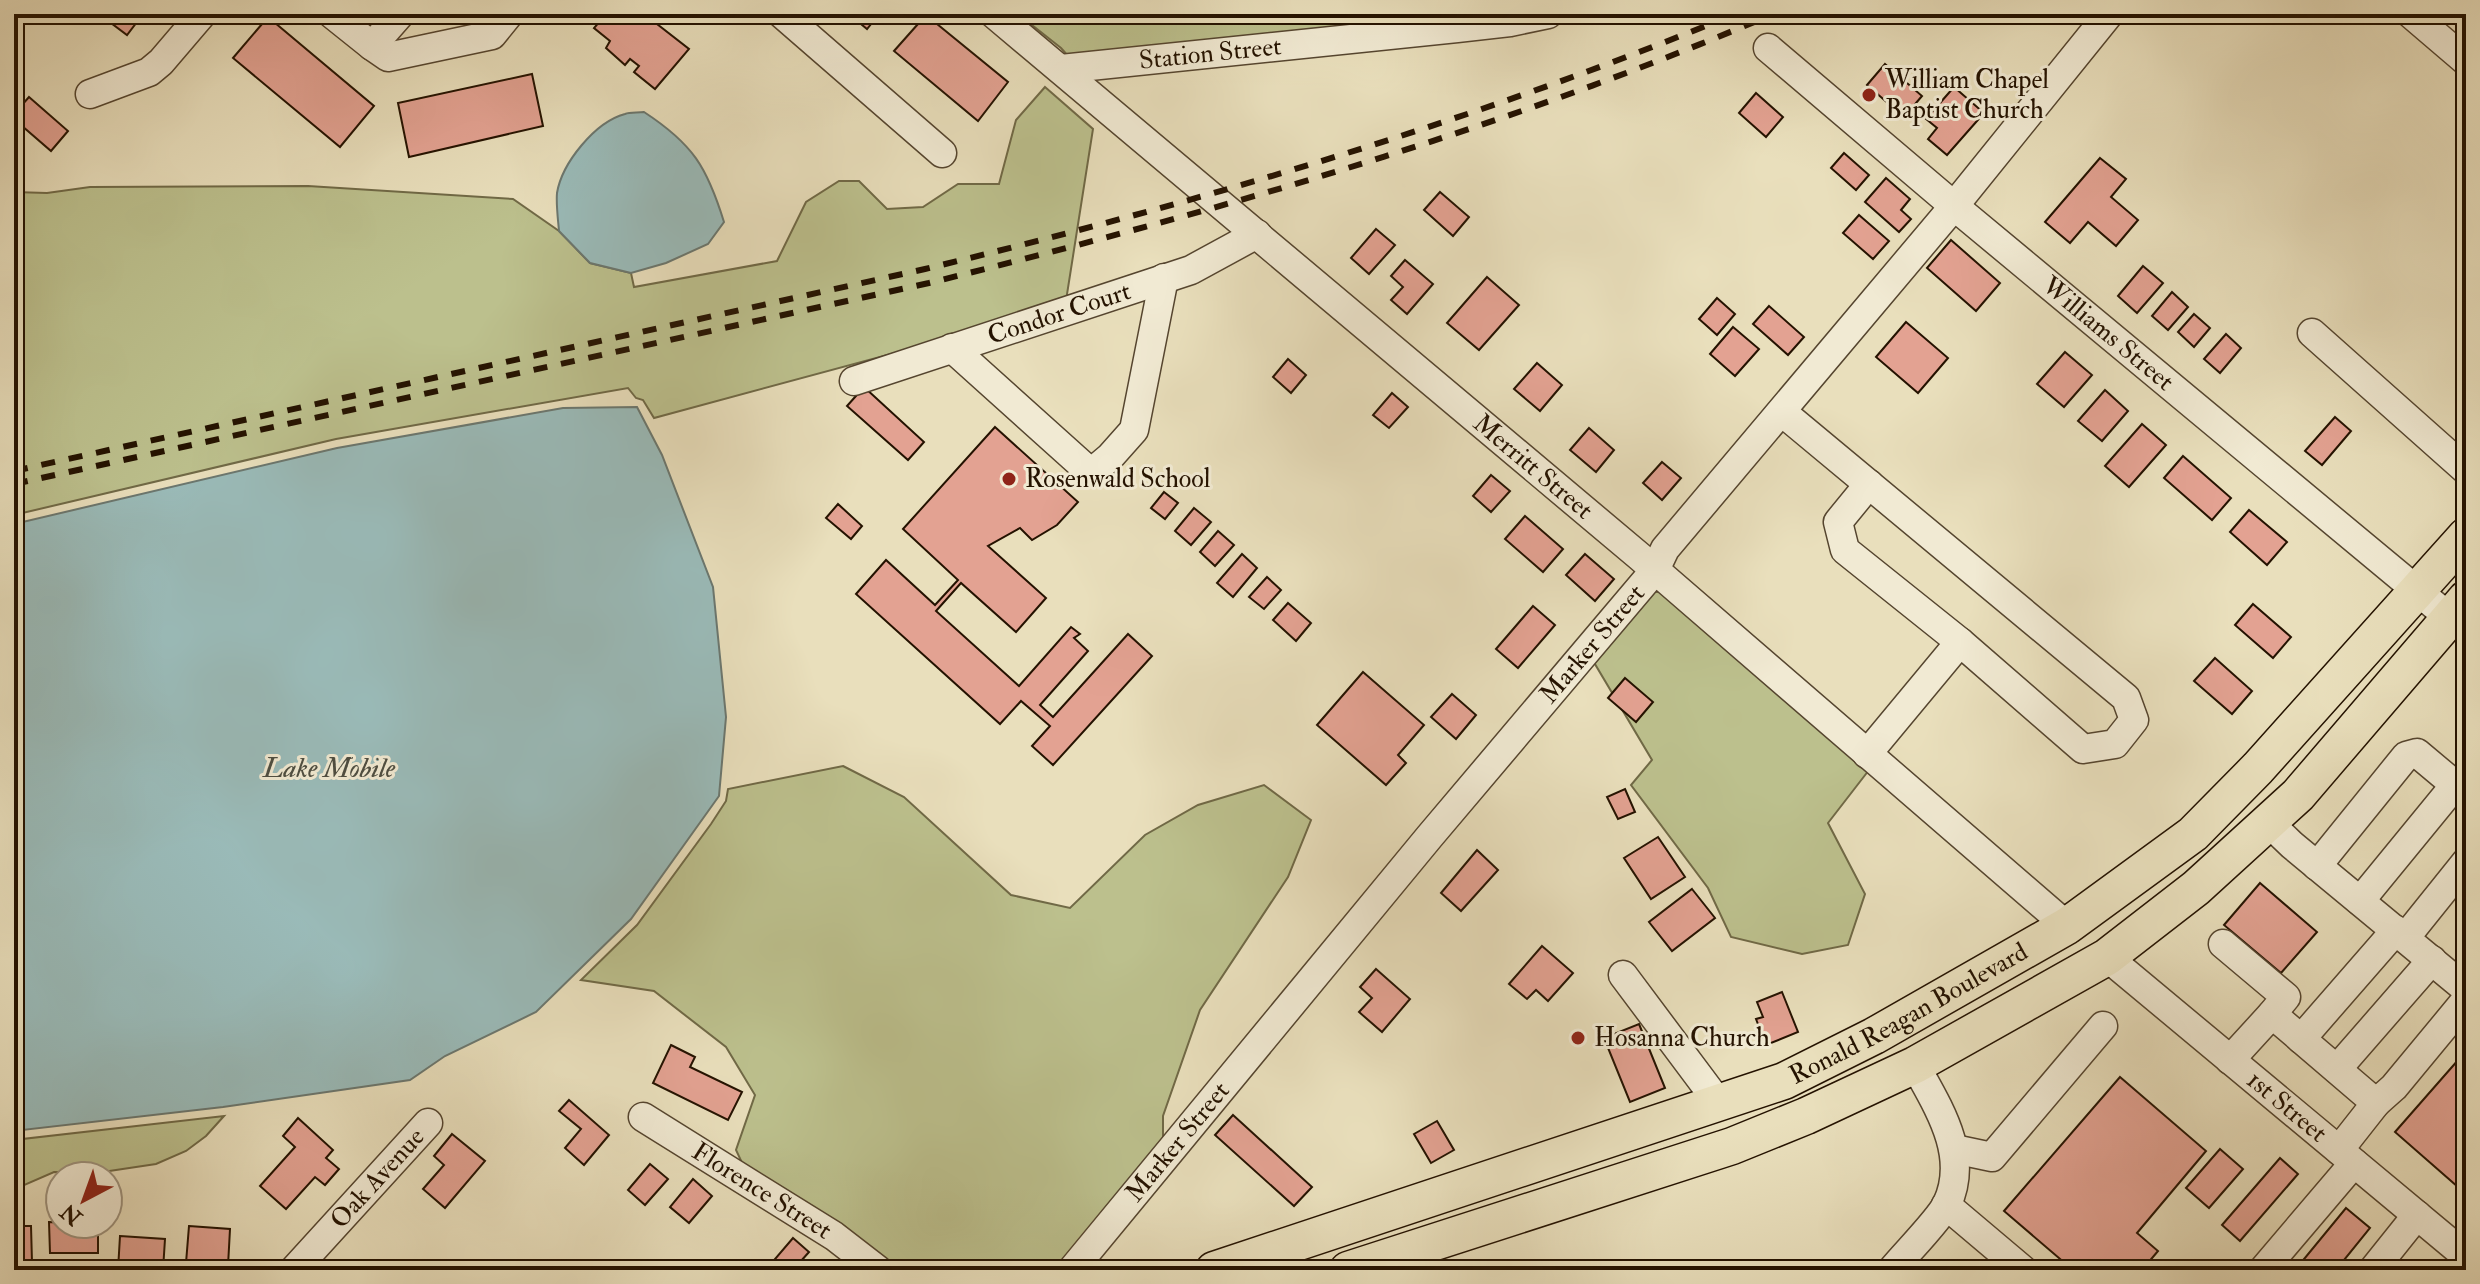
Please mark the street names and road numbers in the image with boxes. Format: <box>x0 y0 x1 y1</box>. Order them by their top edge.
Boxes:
street label: Station Street <box>1137 30 1283 77</box>
street label: Williams Street <box>2035 269 2180 398</box>
street label: Condor Court <box>984 275 1135 352</box>
street label: Merritt Street <box>1466 407 1599 526</box>
street label: Marker Street <box>1533 578 1652 710</box>
street label: Ronald Reagan Boulevard <box>1784 936 2034 1092</box>
street label: 1st Street <box>2240 1064 2333 1149</box>
street label: Marker Street <box>1119 1075 1236 1208</box>
street label: Oak Avenue <box>324 1121 432 1235</box>
street label: Florence Street <box>686 1135 838 1247</box>

